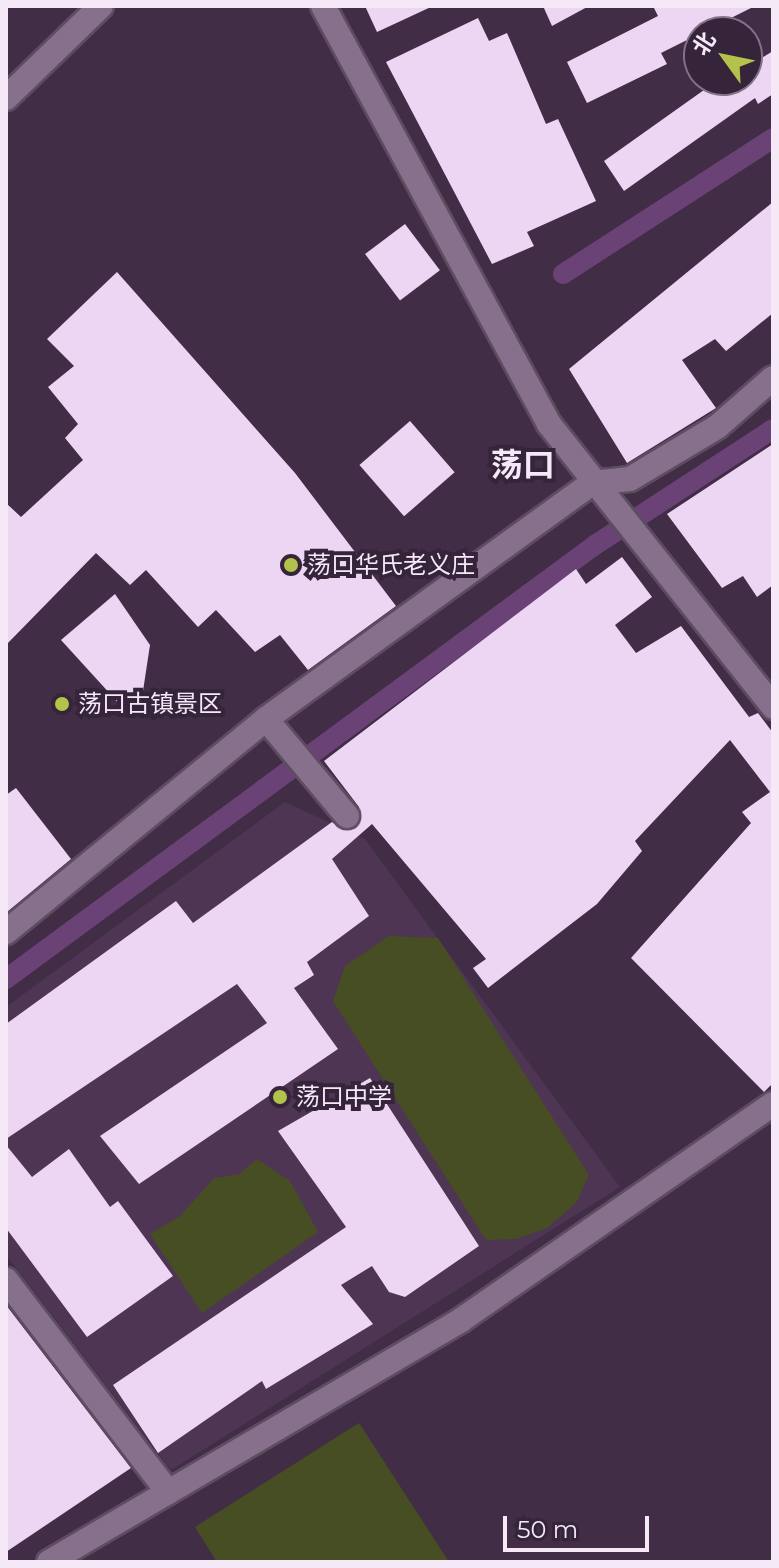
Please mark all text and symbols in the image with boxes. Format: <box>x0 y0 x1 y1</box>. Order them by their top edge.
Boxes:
north arrow <box>683 16 763 96</box>
text: 北 <box>687 27 721 60</box>
district label: 荡口 <box>491 446 555 484</box>
place label: 荡口华氏老义庄 <box>307 551 475 579</box>
marker: 荡口华氏老义庄 <box>282 556 300 574</box>
place label: 荡口古镇景区 <box>78 690 222 718</box>
marker: 荡口古镇景区 <box>53 695 71 713</box>
place label: 荡口中学 <box>296 1083 392 1111</box>
marker: 荡口中学 <box>271 1088 289 1106</box>
scale bar <box>507 1500 653 1550</box>
text: 50 m <box>517 1515 578 1544</box>

